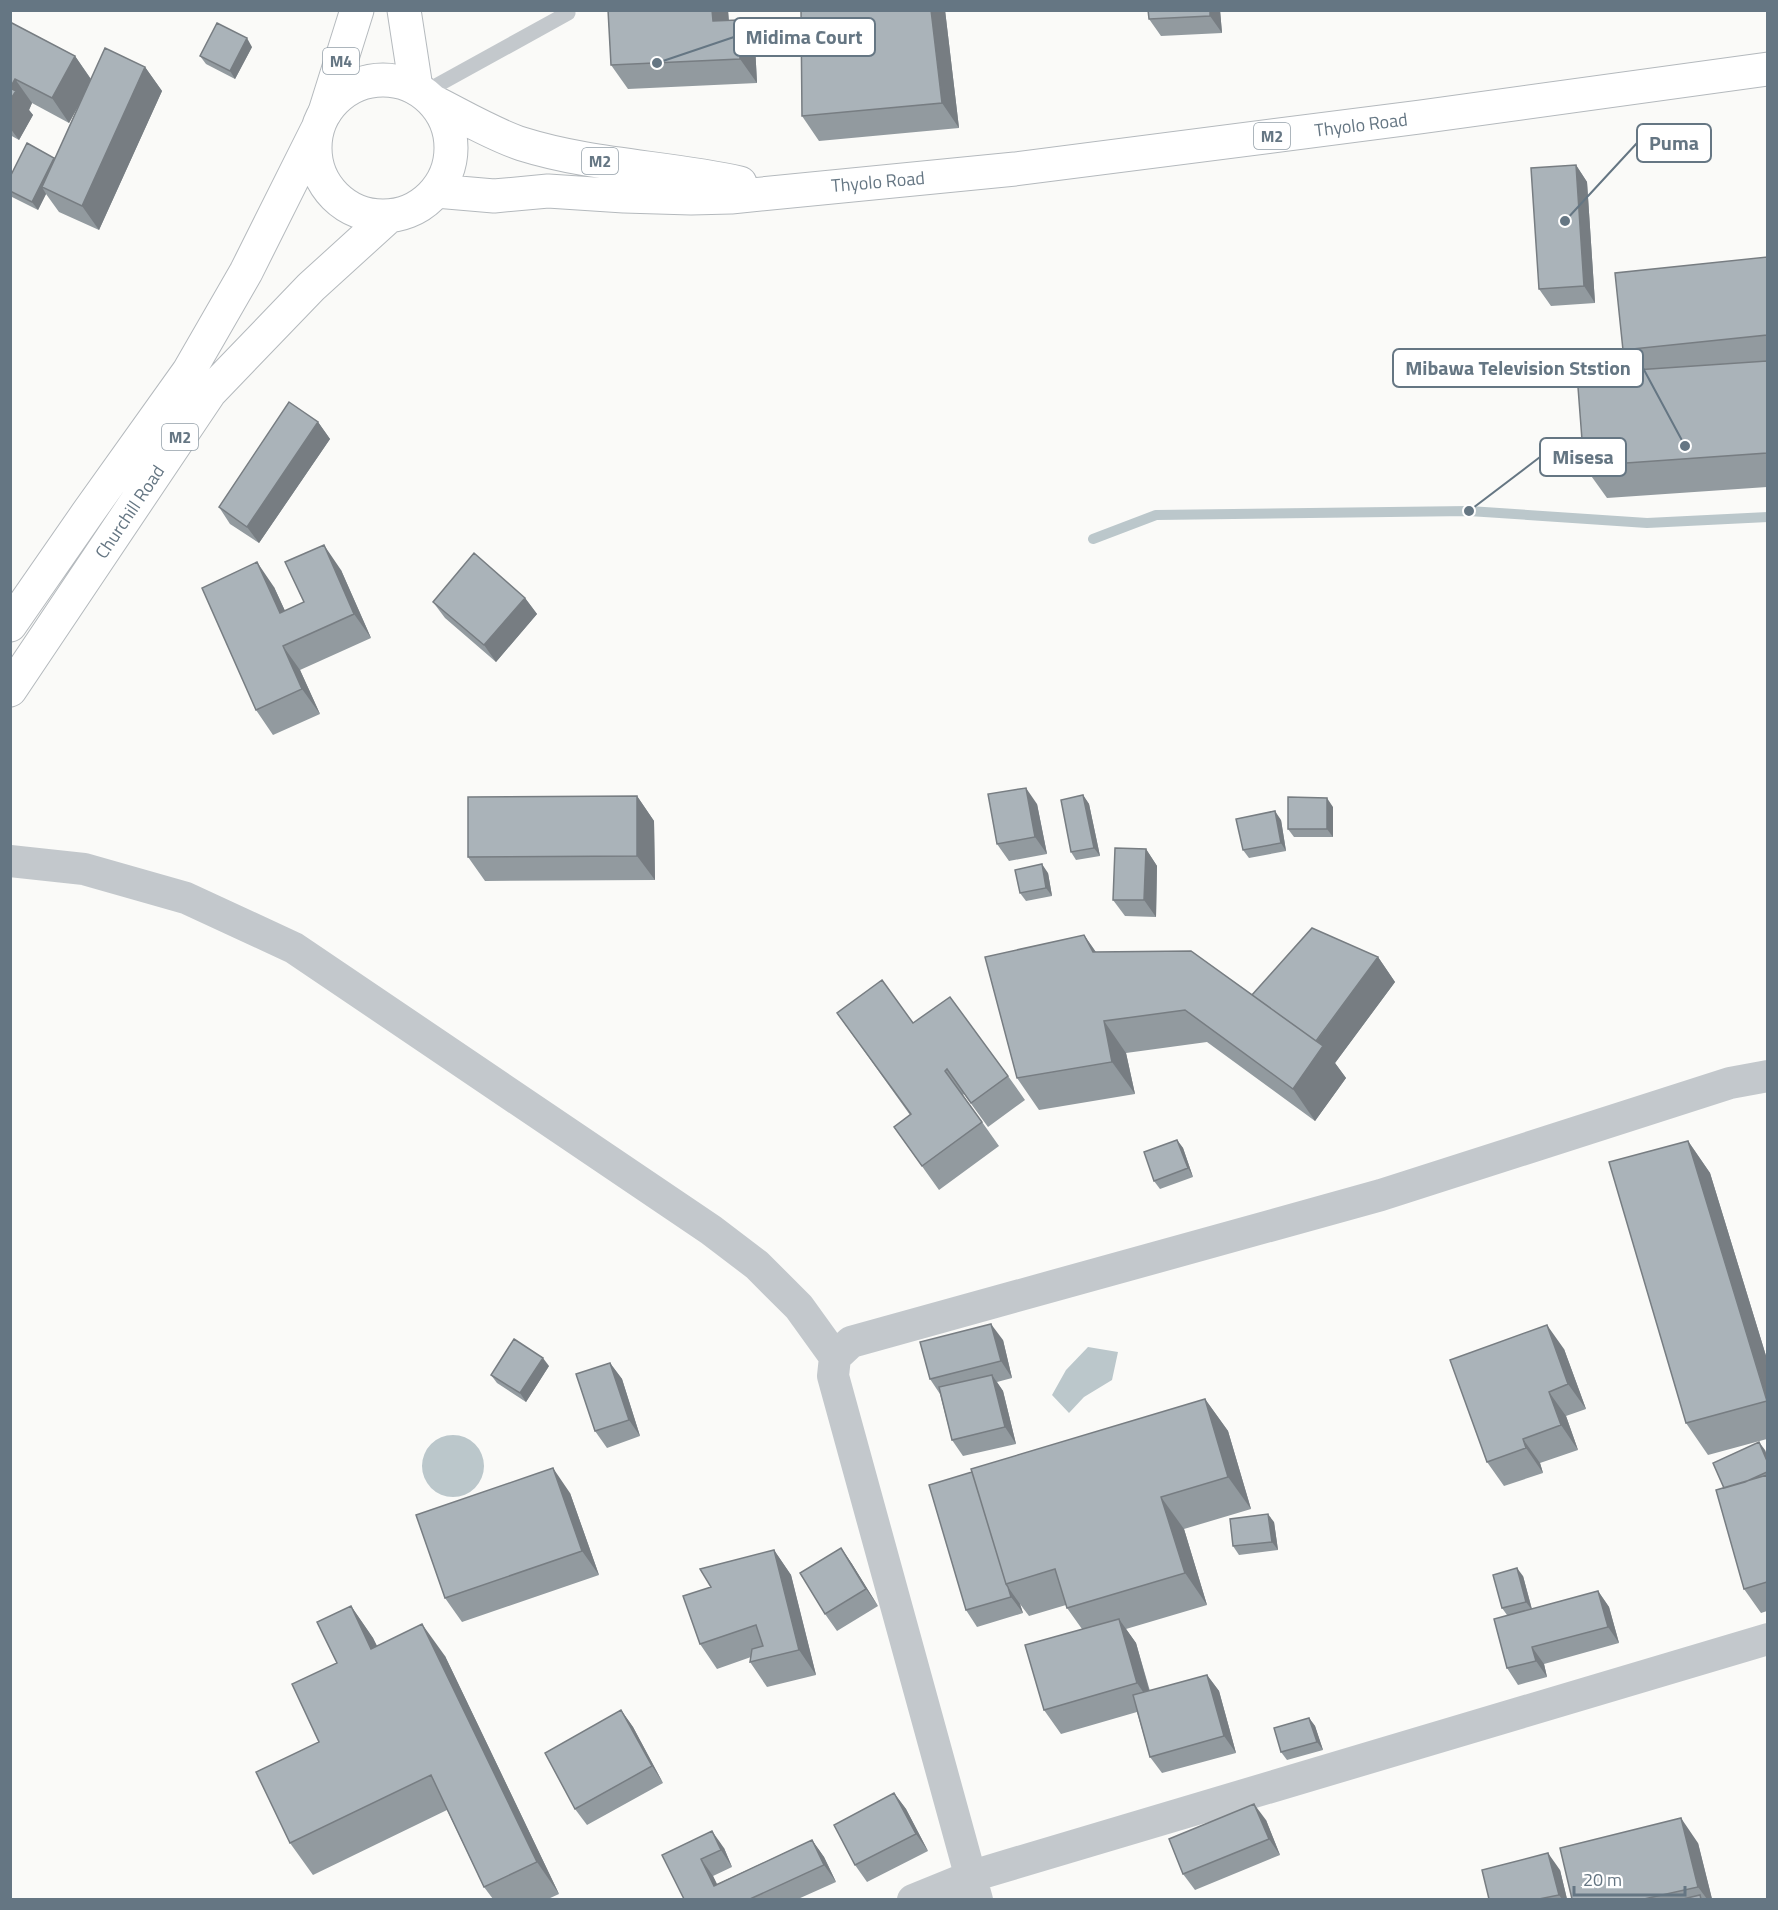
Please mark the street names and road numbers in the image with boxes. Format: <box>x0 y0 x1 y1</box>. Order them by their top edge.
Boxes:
road number: M4 <box>323 48 359 74</box>
street label: Thyolo Road <box>1313 105 1409 144</box>
road number: M2 <box>1254 123 1290 149</box>
road number: M2 <box>582 148 618 174</box>
street label: Thyolo Road <box>830 164 926 199</box>
road number: M2 <box>162 424 198 450</box>
street label: Churchill Road <box>88 460 171 564</box>

